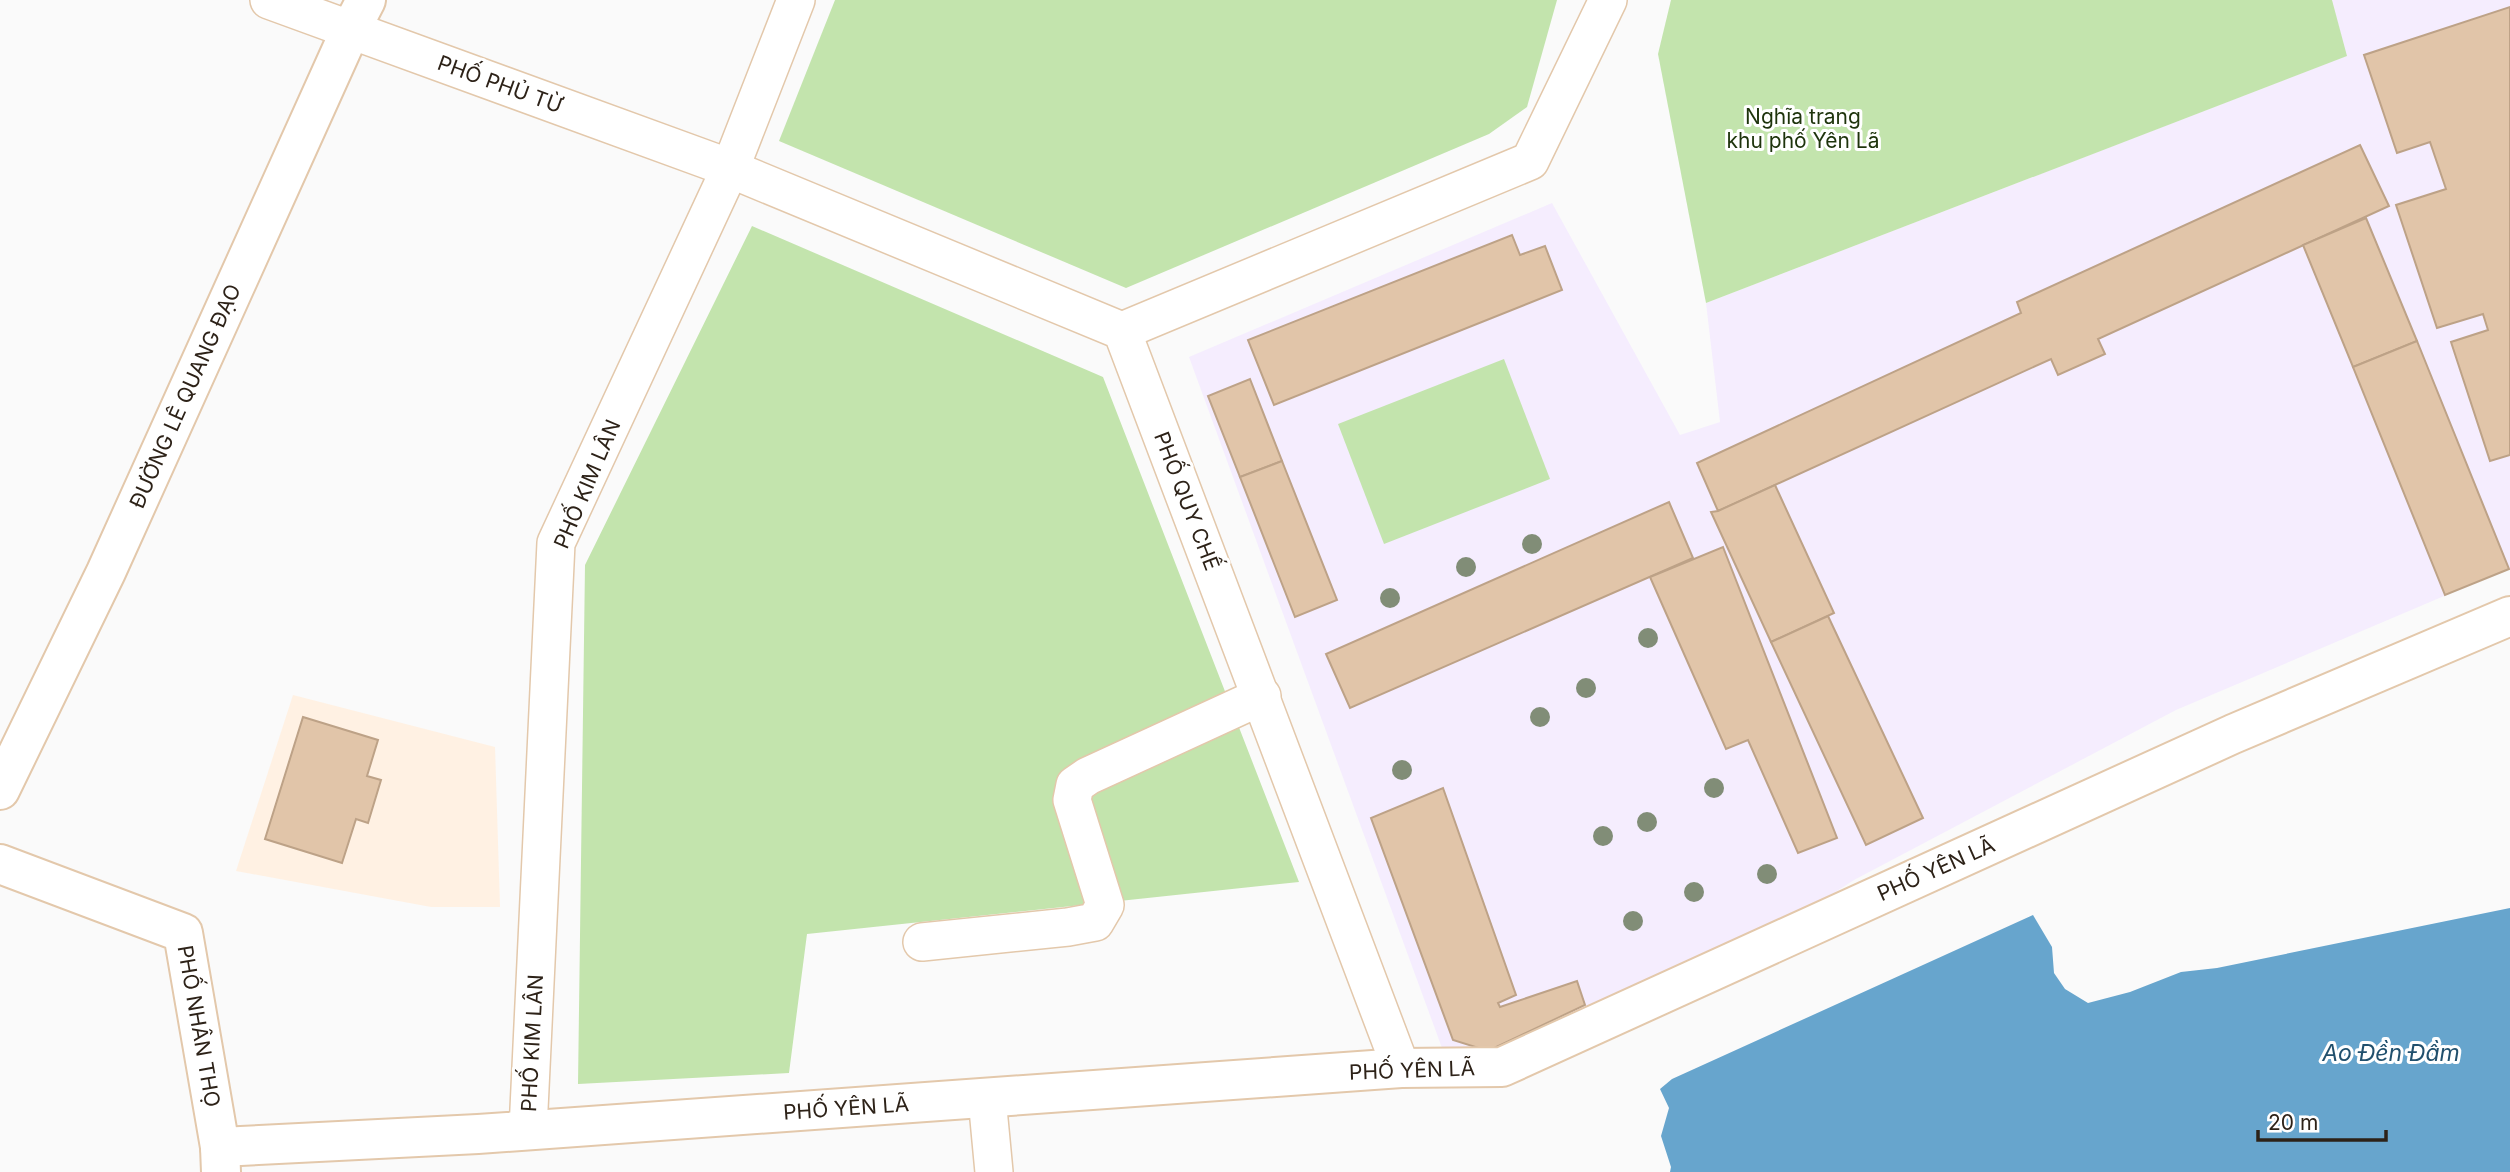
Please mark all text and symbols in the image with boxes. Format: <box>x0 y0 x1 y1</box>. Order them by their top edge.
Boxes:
street label: PHỐ PHỦ TỪ <box>434 46 567 118</box>
park label: Nghĩa trang khu phố Yên Lã <box>1727 104 1879 153</box>
street label: ĐƯỜNG LÊ QUANG ĐẠO <box>123 280 246 512</box>
street label: PHỐ KIM LÂN <box>545 414 625 552</box>
street label: PHỐ QUY CHẾ <box>1149 427 1229 574</box>
street label: PHỐ YÊN LÃ <box>1872 828 1999 906</box>
street label: PHỐ NHÂN THỌ <box>172 942 229 1109</box>
street label: PHỐ KIM LÂN <box>512 973 548 1112</box>
water label: Ao Đền Đầm <box>2321 1039 2460 1067</box>
street label: PHỐ YÊN LÃ <box>1348 1051 1475 1085</box>
street label: PHỐ YÊN LÃ <box>782 1087 910 1125</box>
scale bar <box>2258 1098 2386 1142</box>
text: 20 m <box>2268 1110 2318 1135</box>

